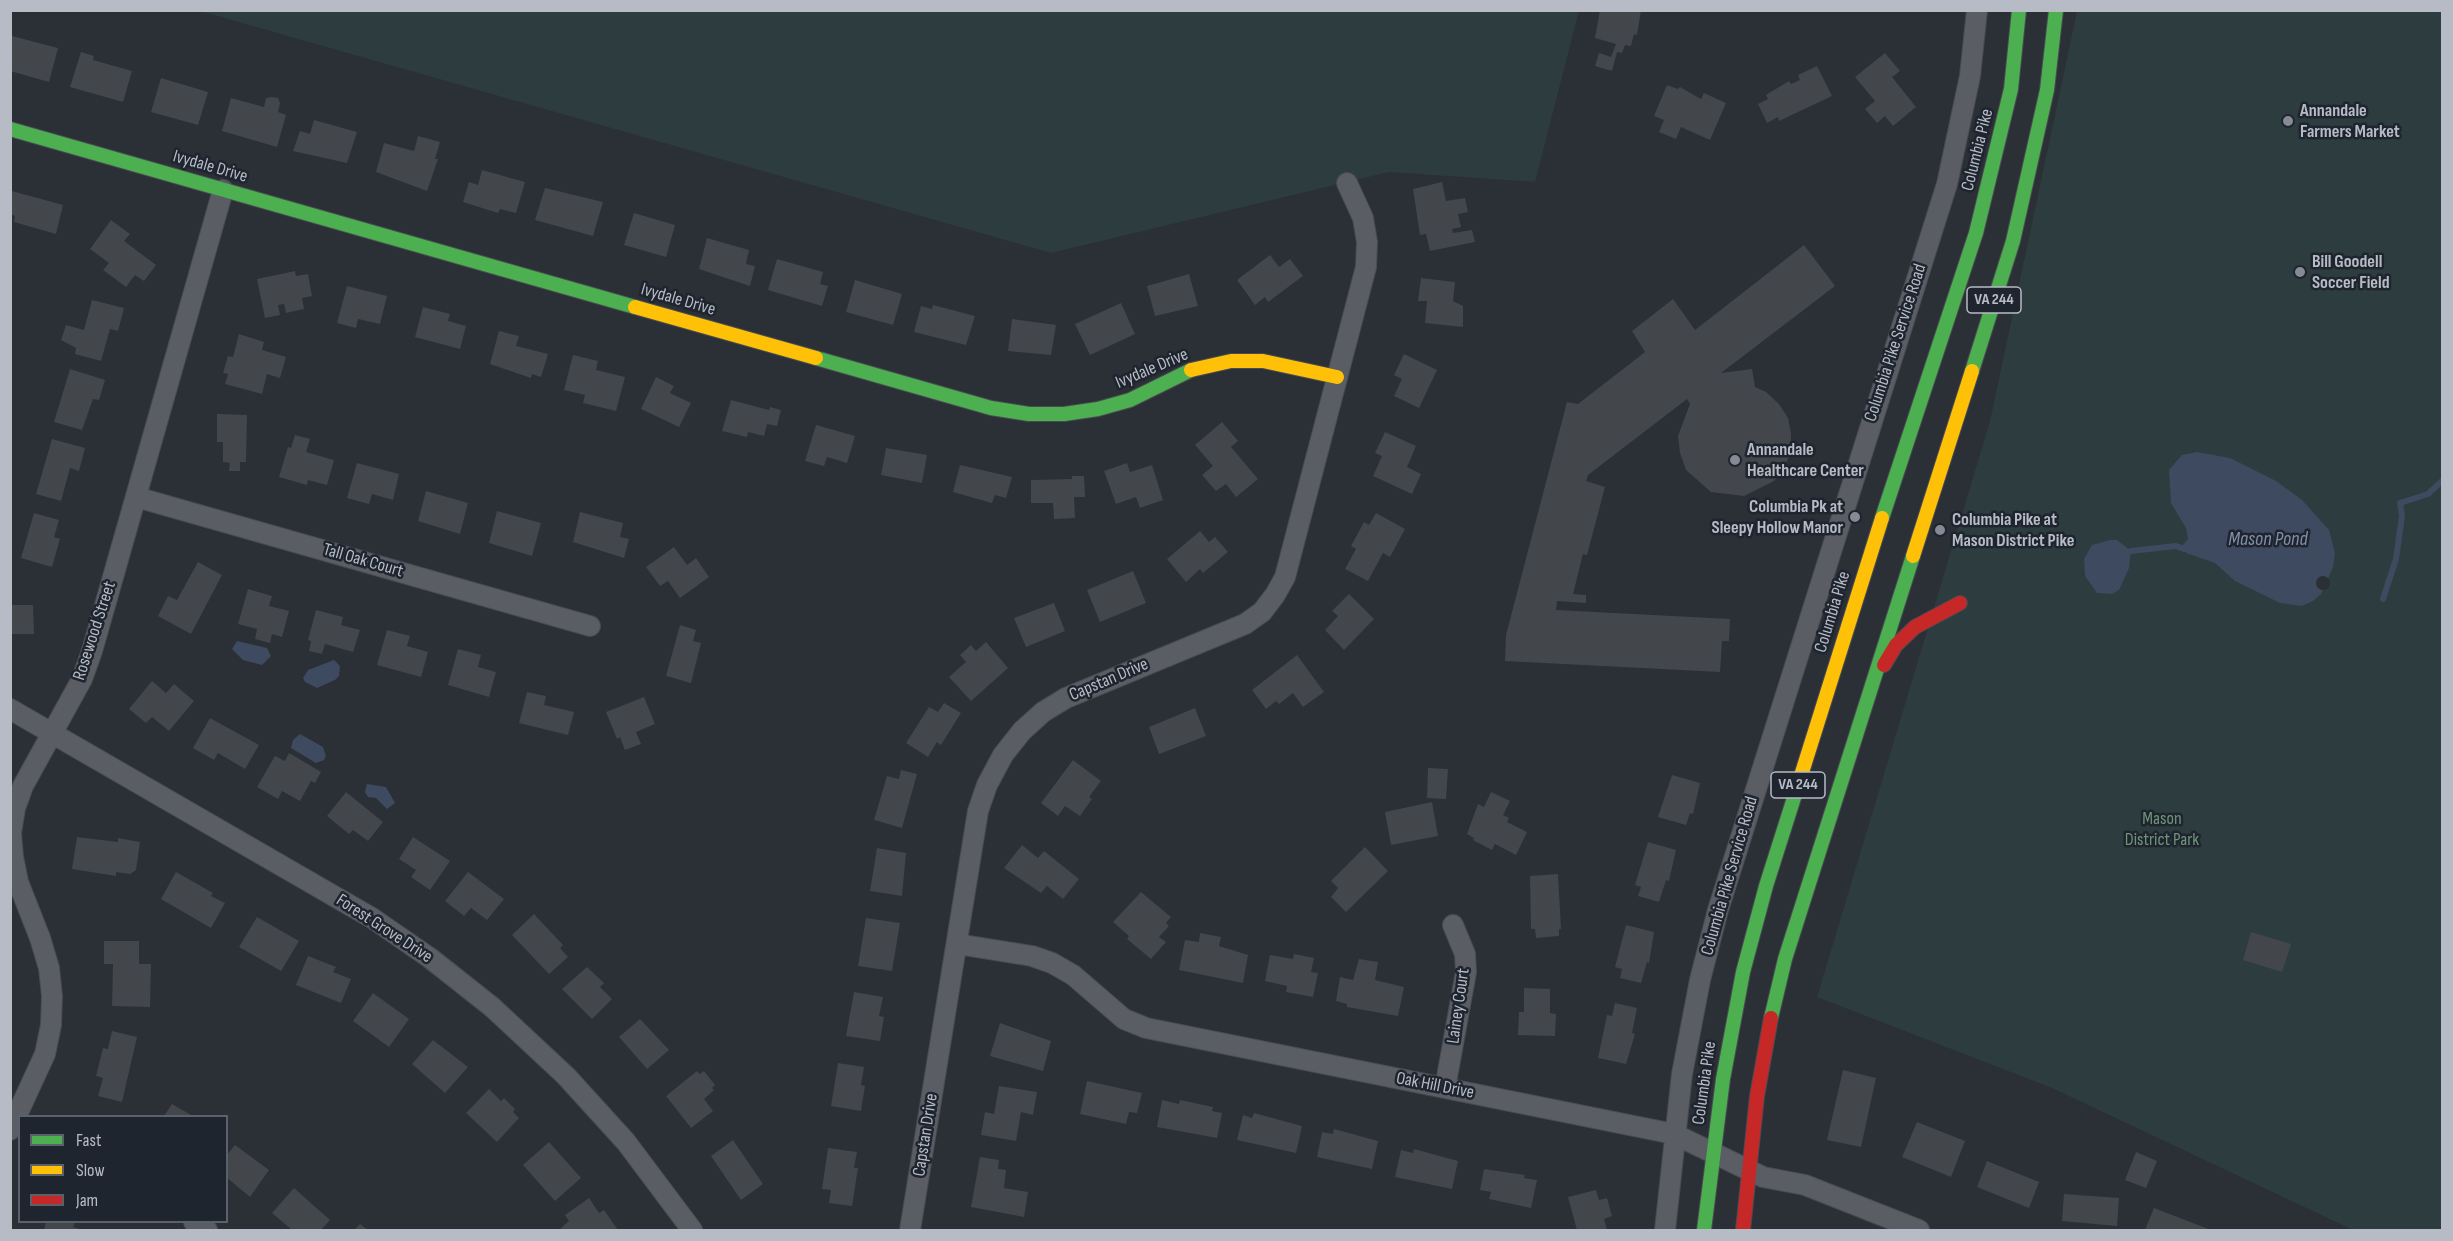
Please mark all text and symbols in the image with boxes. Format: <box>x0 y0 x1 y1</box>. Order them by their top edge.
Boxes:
place label: Annandale Farmers Market <box>2300 100 2400 142</box>
street label: Columbia Pike <box>1957 107 1999 193</box>
marker: Annandale Farmers Market <box>2281 114 2295 128</box>
street label: Ivydale Drive <box>170 146 250 188</box>
place label: Bill Goodell Soccer Field <box>2312 251 2390 294</box>
street label: Columbia Pike Service Road <box>1860 261 1932 425</box>
marker: Bill Goodell Soccer Field <box>2293 265 2307 279</box>
street label: Ivydale Drive <box>638 279 718 321</box>
road number: VA 244 <box>1967 287 2021 313</box>
street label: Ivydale Drive <box>1112 344 1192 394</box>
place label: Annandale Healthcare Center <box>1747 439 1864 482</box>
marker: Annandale Healthcare Center <box>1728 453 1742 467</box>
place label: Columbia Pk at Sleepy Hollow Manor <box>1712 496 1843 538</box>
place label: Columbia Pike at Mason District Pike <box>1952 509 2074 552</box>
marker: Columbia Pk at Sleepy Hollow Manor <box>1848 510 1862 524</box>
marker: Columbia Pike at Mason District Pike <box>1933 523 1947 537</box>
water label: Mason Pond <box>2228 528 2308 552</box>
street label: Tall Oak Court <box>320 539 406 583</box>
street label: Columbia Pike <box>1810 569 1856 655</box>
street label: Rosewood Street <box>69 579 121 683</box>
street label: Capstan Drive <box>1066 654 1152 706</box>
road number: VA 244 <box>1771 772 1825 798</box>
street label: Columbia Pike Service Road <box>1697 794 1763 958</box>
park label: Mason District Park <box>2125 808 2199 850</box>
street label: Forest Grove Drive <box>332 890 436 968</box>
street label: Lainey Court <box>1443 967 1475 1045</box>
street label: Columbia Pike <box>1688 1040 1722 1126</box>
street label: Oak Hill Drive <box>1394 1068 1476 1104</box>
street label: Capstan Drive <box>909 1092 943 1178</box>
legend <box>18 1115 228 1223</box>
text: Fast <box>76 1130 101 1151</box>
text: Slow <box>76 1160 105 1181</box>
text: Jam <box>76 1190 98 1211</box>

